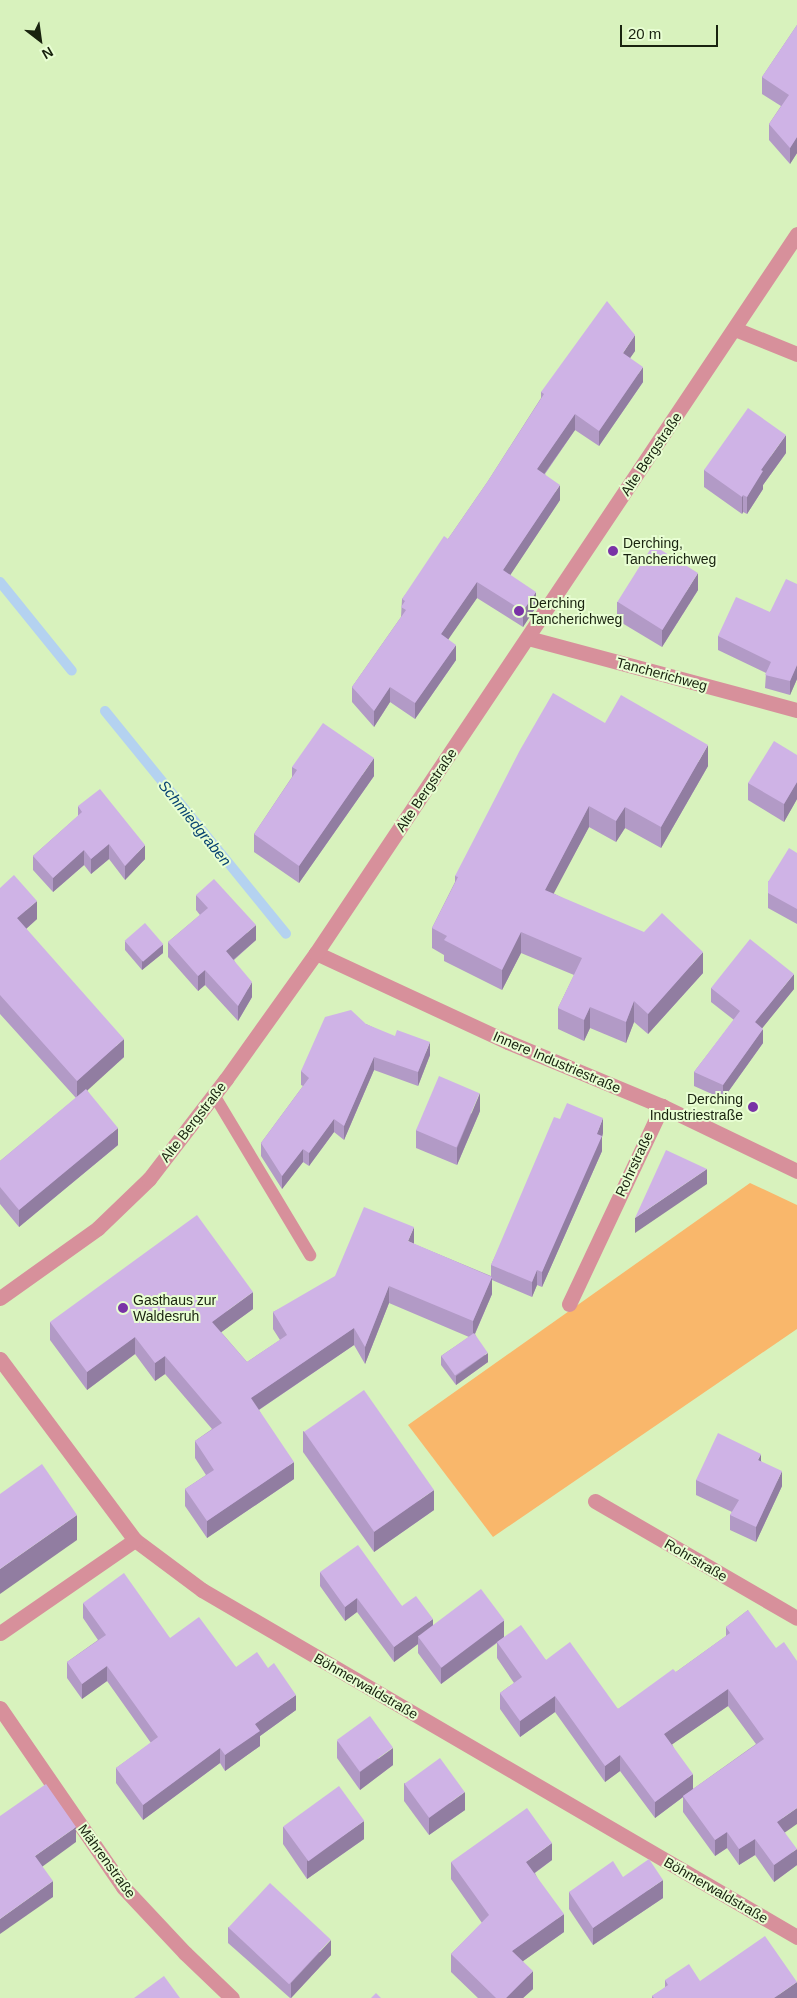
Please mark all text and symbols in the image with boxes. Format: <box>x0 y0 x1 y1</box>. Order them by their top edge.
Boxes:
north arrow <box>15 15 65 65</box>
scale bar <box>622 15 720 47</box>
text: 20 m <box>628 25 661 42</box>
text: N <box>39 44 56 62</box>
street label: Alte Bergstraße <box>617 409 685 499</box>
place label: Derching, Tancherichweg <box>623 535 716 568</box>
marker: Derching, Tancherichweg <box>607 545 619 557</box>
place label: Derching Tancherichweg <box>529 595 622 628</box>
marker: Derching Tancherichweg <box>513 605 525 617</box>
street label: Tancherichweg <box>615 654 709 694</box>
street label: Alte Bergstraße <box>392 745 460 835</box>
water label: Schmiedgraben <box>155 777 235 869</box>
street label: Innere Industriestraße <box>491 1028 623 1096</box>
street label: Alte Bergstraße <box>156 1079 230 1165</box>
place label: Derching Industriestraße <box>650 1091 743 1124</box>
marker: Derching Industriestraße <box>747 1101 759 1113</box>
street label: Rohrstraße <box>612 1129 656 1199</box>
place label: Gasthaus zur Waldesruh <box>133 1292 216 1324</box>
marker: Gasthaus zur Waldesruh <box>117 1302 129 1314</box>
street label: Rohrstraße <box>661 1535 731 1585</box>
street label: Böhmerwaldstraße <box>311 1649 421 1723</box>
street label: Mährenstraße <box>75 1821 139 1901</box>
street label: Böhmerwaldstraße <box>661 1853 771 1927</box>

